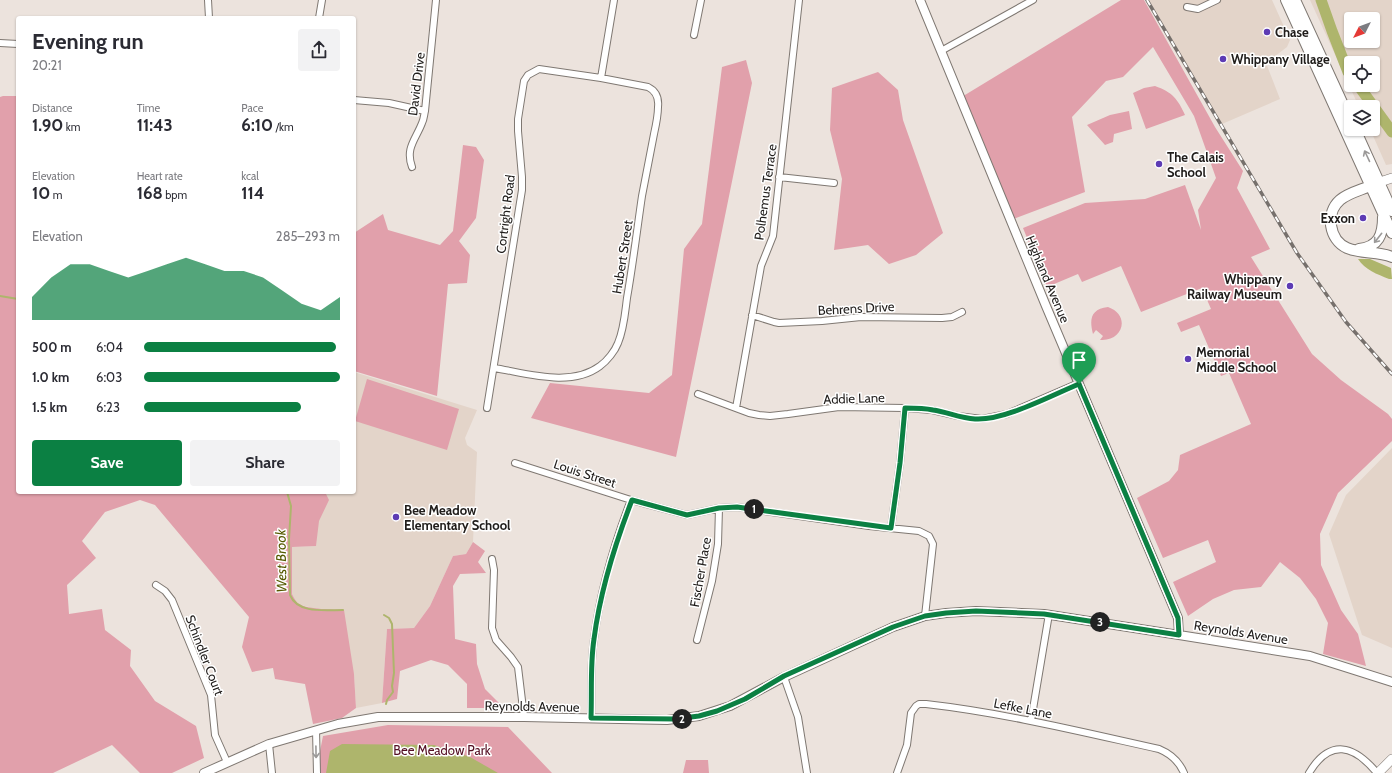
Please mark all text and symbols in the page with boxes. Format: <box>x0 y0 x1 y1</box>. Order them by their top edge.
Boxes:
north arrow <box>1344 12 1380 48</box>
map controls <box>1344 12 1380 136</box>
place label: Chase <box>1275 24 1309 40</box>
marker: Chase <box>1262 27 1272 37</box>
text: Evening run <box>32 28 144 55</box>
button: share <box>298 29 340 71</box>
street label: David Drive <box>404 51 428 117</box>
place label: Whippany Village <box>1231 51 1330 67</box>
marker: Whippany Village <box>1218 54 1228 64</box>
button: locate <box>1344 56 1380 92</box>
text: 20:21 <box>32 57 62 73</box>
button: layers <box>1344 100 1380 136</box>
text: Distance <box>32 101 73 115</box>
text: Time <box>137 101 160 115</box>
text: Pace <box>241 101 263 115</box>
text: 1.90 <box>32 115 63 135</box>
text: 11:43 <box>137 115 173 135</box>
text: 6:10 <box>241 115 273 135</box>
text: km <box>63 120 80 134</box>
text: /km <box>273 120 294 134</box>
street label: Polhemus Terrace <box>750 142 780 241</box>
place label: The Calais School <box>1167 149 1224 180</box>
one-way arrow <box>1363 150 1370 162</box>
marker: The Calais School <box>1154 159 1164 169</box>
text: Elevation <box>32 169 75 183</box>
text: Heart rate <box>137 169 183 183</box>
text: kcal <box>241 169 259 183</box>
street label: Cortright Road <box>492 174 518 254</box>
text: 10 <box>32 183 50 203</box>
text: 168 <box>137 183 163 203</box>
text: 114 <box>241 183 264 203</box>
text: m <box>50 188 62 202</box>
text: bpm <box>163 188 187 202</box>
place label: Exxon <box>1320 210 1355 226</box>
marker: Exxon <box>1358 213 1368 223</box>
street label: Hubert Street <box>608 218 636 295</box>
text: Elevation <box>32 228 83 244</box>
text: 285–293 m <box>276 228 340 244</box>
street label: Highland Avenue <box>1022 233 1074 325</box>
one-way arrow <box>1374 233 1382 244</box>
place label: Whippany Railway Museum <box>1187 271 1282 302</box>
marker: Whippany Railway Museum <box>1285 281 1295 291</box>
street label: Behrens Drive <box>817 298 895 318</box>
text: 500 m <box>32 339 72 355</box>
text: 6:04 <box>96 339 123 355</box>
pin <box>1062 343 1096 384</box>
place label: Memorial Middle School <box>1196 344 1277 375</box>
icon: arrive <box>1068 349 1090 371</box>
marker: Memorial Middle School <box>1183 354 1193 364</box>
text: 1.0 km <box>32 369 69 385</box>
text: 6:03 <box>96 369 122 385</box>
street label: Addie Lane <box>823 389 885 407</box>
text: 1.5 km <box>32 399 67 415</box>
text: 6:23 <box>96 399 120 415</box>
button: Save <box>32 440 182 486</box>
button: Share <box>190 440 340 486</box>
street label: Louis Street <box>552 455 619 491</box>
pin: 1 <box>744 499 764 519</box>
place label: Bee Meadow Elementary School <box>404 502 511 533</box>
text: 1 <box>752 502 756 516</box>
marker: Bee Meadow Elementary School <box>391 512 401 522</box>
water label: West Brook <box>271 528 291 593</box>
street label: Fischer Place <box>686 535 714 608</box>
pin: 3 <box>1090 612 1110 632</box>
street label: Schindler Court <box>182 613 228 698</box>
text: 3 <box>1097 615 1103 629</box>
street label: Reynolds Avenue <box>1193 617 1289 647</box>
street label: Lefke Lane <box>992 695 1054 722</box>
street label: Reynolds Avenue <box>484 697 580 715</box>
pin: 2 <box>672 709 692 729</box>
text: 2 <box>679 712 685 726</box>
park label: Bee Meadow Park <box>393 742 491 758</box>
one-way arrow <box>312 745 320 758</box>

